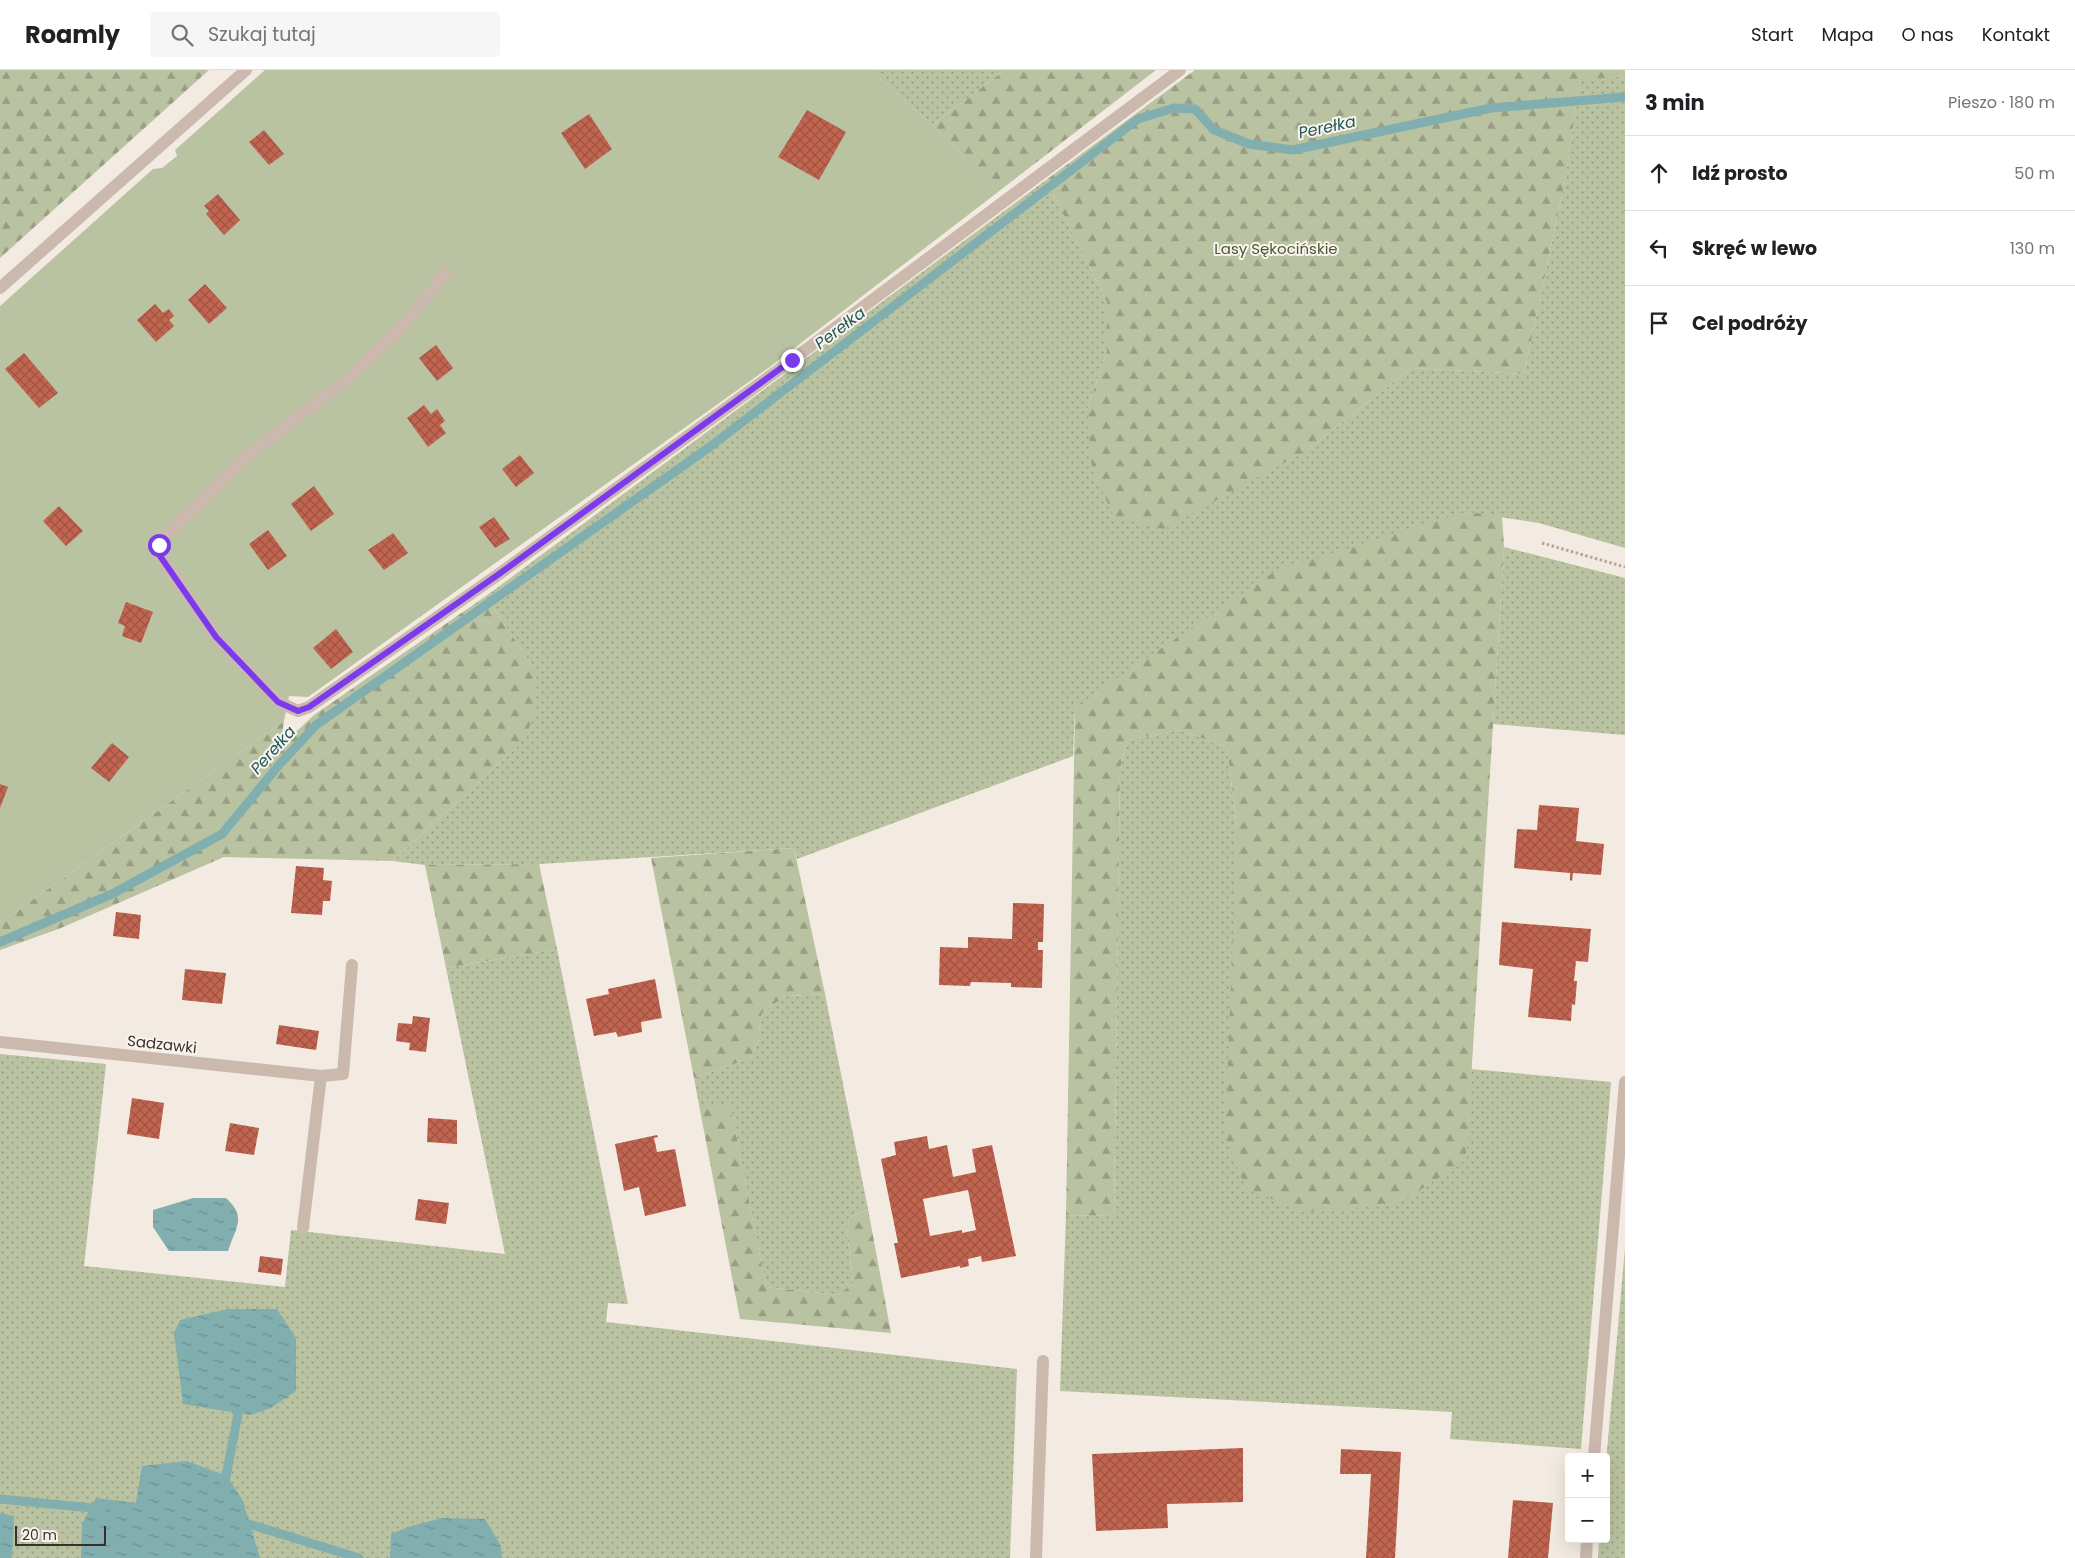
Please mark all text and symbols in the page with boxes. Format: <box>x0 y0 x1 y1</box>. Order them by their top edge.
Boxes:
search box <box>150 12 500 57</box>
text: Roamly <box>25 18 120 51</box>
icon: search <box>168 21 196 49</box>
text: Szukaj tutaj <box>208 21 316 48</box>
text: Start <box>1751 22 1794 47</box>
text: Mapa <box>1822 22 1874 47</box>
text: O nas <box>1902 22 1954 47</box>
text: Kontakt <box>1982 22 2050 47</box>
text: 3 min <box>1645 88 1705 117</box>
text: Pieszo · 180 m <box>1948 91 2055 114</box>
water label: Perełka <box>1296 110 1358 144</box>
icon: ahead <box>1645 159 1673 187</box>
text: Idź prosto <box>1692 160 1788 187</box>
text: 50 m <box>2014 162 2055 185</box>
icon: left <box>1645 234 1673 262</box>
text: Skręć w lewo <box>1692 235 1817 262</box>
text: 130 m <box>2010 237 2055 260</box>
park label: Lasy Sękocińskie <box>1214 238 1338 259</box>
water label: Perełka <box>810 301 870 355</box>
icon: arrive <box>1645 309 1673 337</box>
text: Cel podróży <box>1692 310 1807 337</box>
route end <box>781 349 804 372</box>
route start <box>148 534 171 557</box>
water label: Perełka <box>245 721 301 779</box>
street label: Sadzawki <box>126 1030 198 1058</box>
map controls <box>1565 1453 1610 1543</box>
button: + <box>1565 1453 1610 1498</box>
button: − <box>1565 1498 1610 1543</box>
scale bar <box>15 1523 106 1546</box>
text: 20 m <box>22 1525 57 1545</box>

